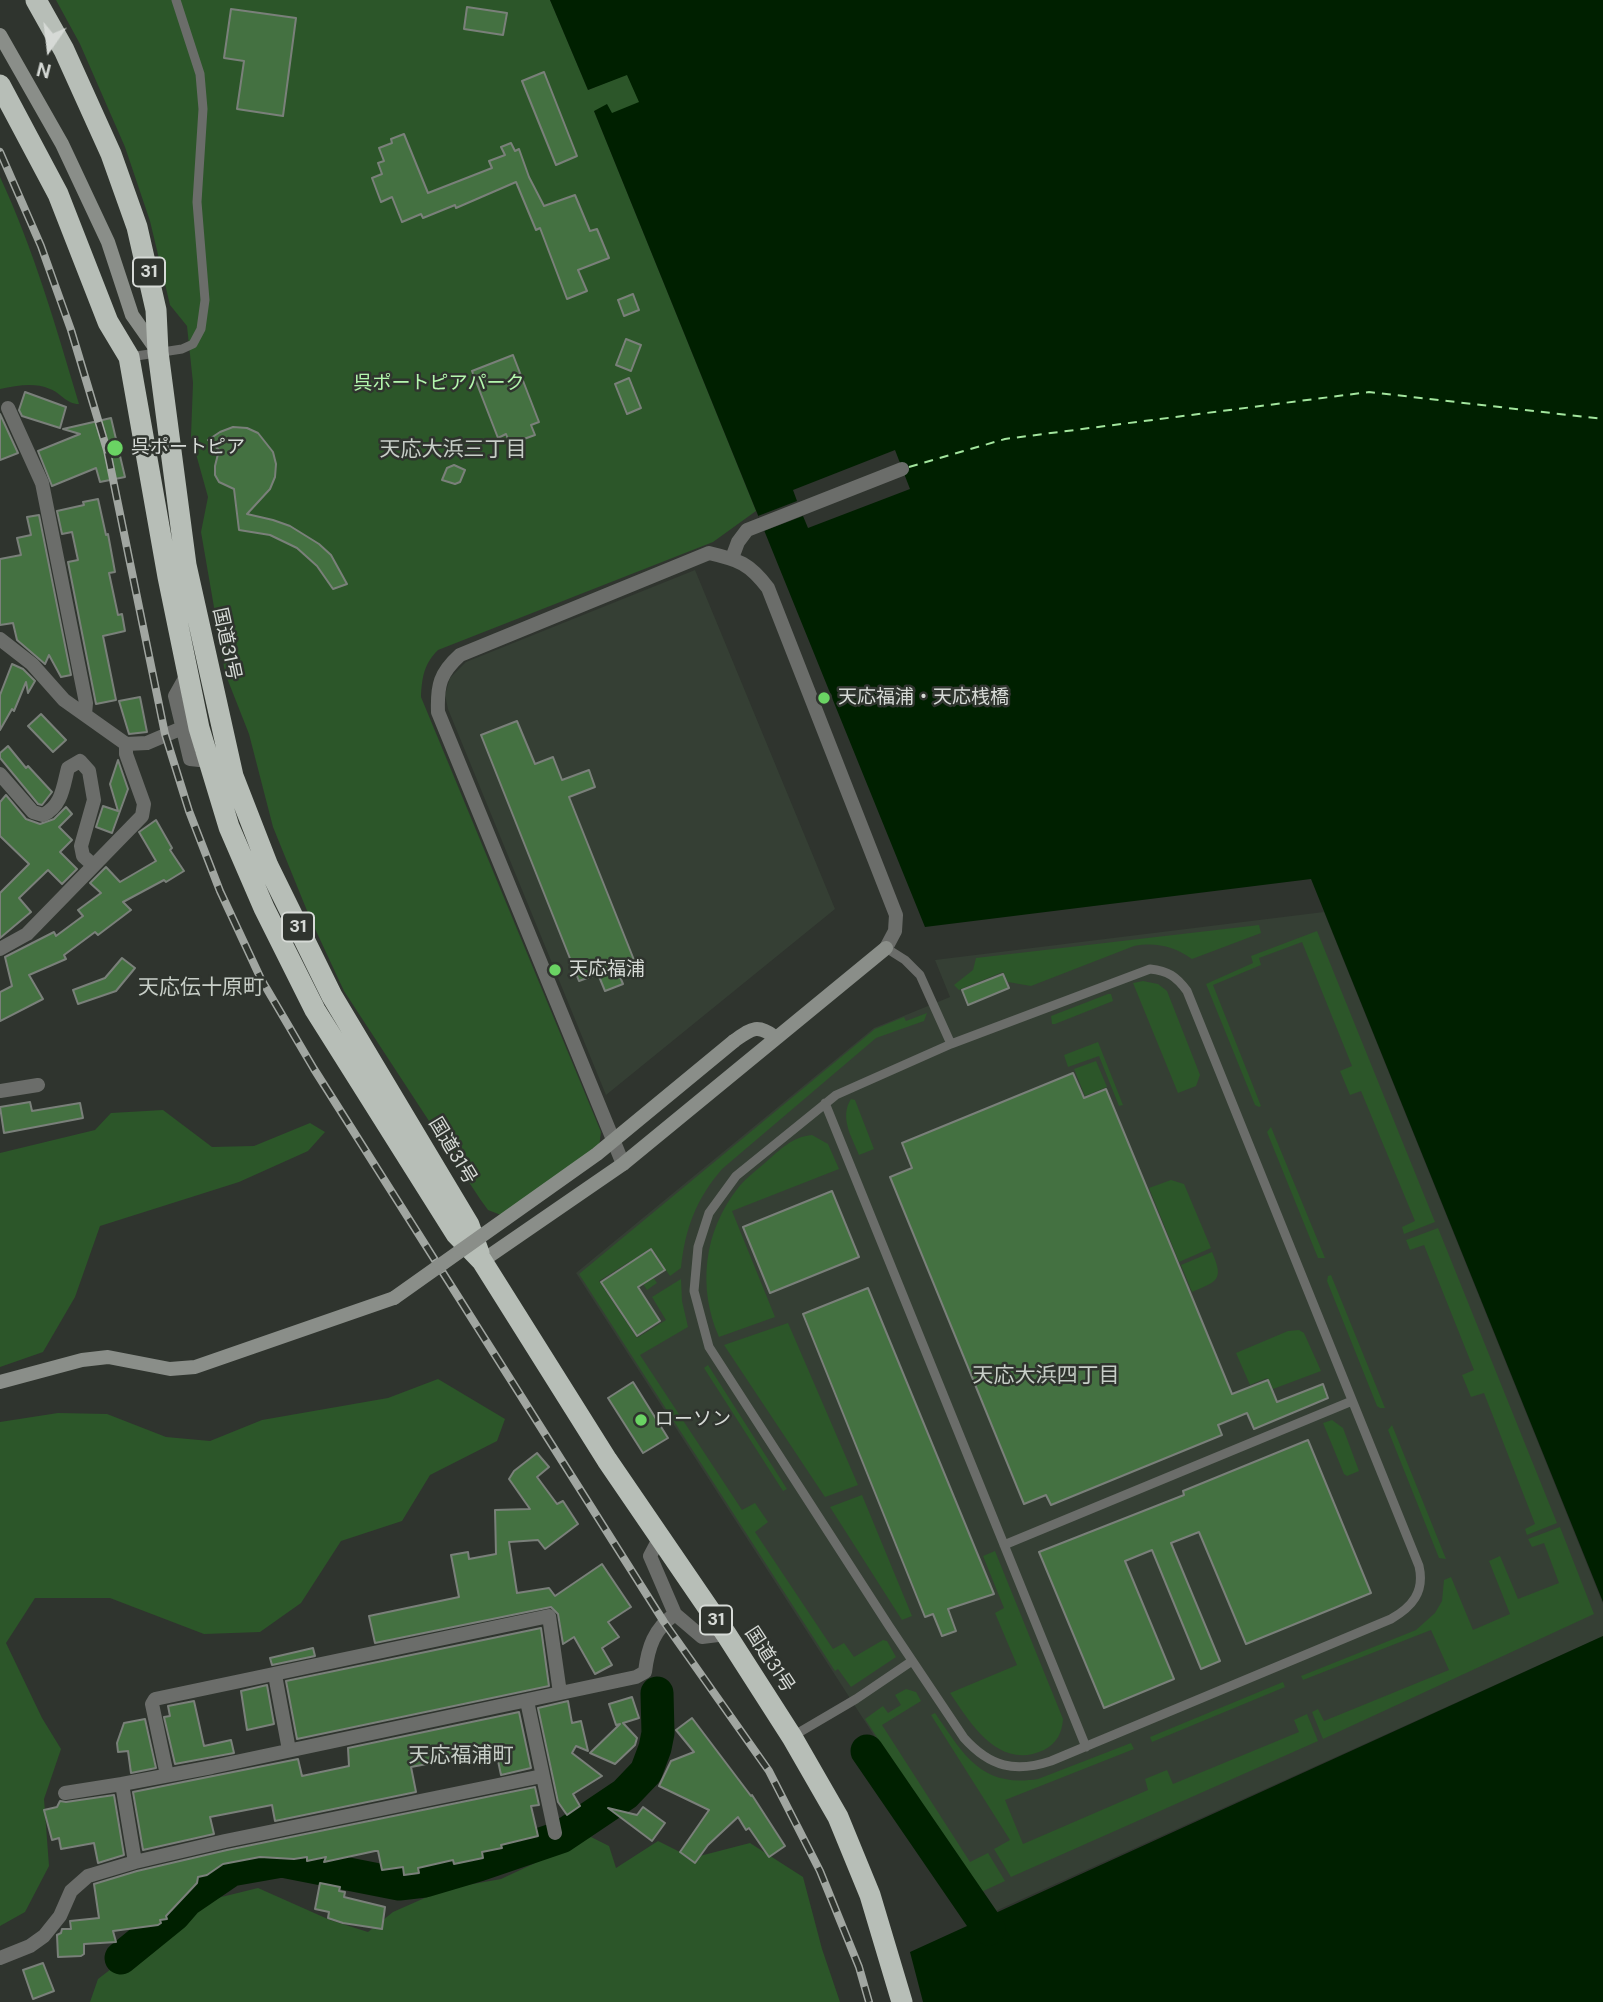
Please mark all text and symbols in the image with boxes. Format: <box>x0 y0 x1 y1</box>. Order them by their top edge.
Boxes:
north arrow <box>14 14 84 84</box>
text: N <box>34 56 54 84</box>
road number: 31 <box>133 258 165 286</box>
park label: 呉ポートピアパーク <box>354 373 524 395</box>
place label: 呉ポートピア <box>131 437 245 459</box>
district label: 天応大浜三丁目 <box>380 437 526 463</box>
marker: 呉ポートピア <box>105 438 125 458</box>
street label: 国道31号 <box>207 606 245 682</box>
place label: 天応福浦・天応桟橋 <box>838 687 1009 709</box>
marker: 天応福浦・天応桟橋 <box>816 690 832 706</box>
road number: 31 <box>282 912 314 942</box>
place label: 天応福浦 <box>569 959 645 981</box>
marker: 天応福浦 <box>547 962 563 978</box>
district label: 天応伝十原町 <box>138 975 264 1001</box>
street label: 国道31号 <box>423 1113 481 1189</box>
district label: 天応大浜四丁目 <box>973 1363 1119 1389</box>
place label: ローソン <box>655 1409 731 1431</box>
marker: ローソン <box>633 1412 649 1428</box>
road number: 31 <box>700 1605 732 1634</box>
street label: 国道31号 <box>739 1623 799 1697</box>
district label: 天応福浦町 <box>409 1743 513 1769</box>

